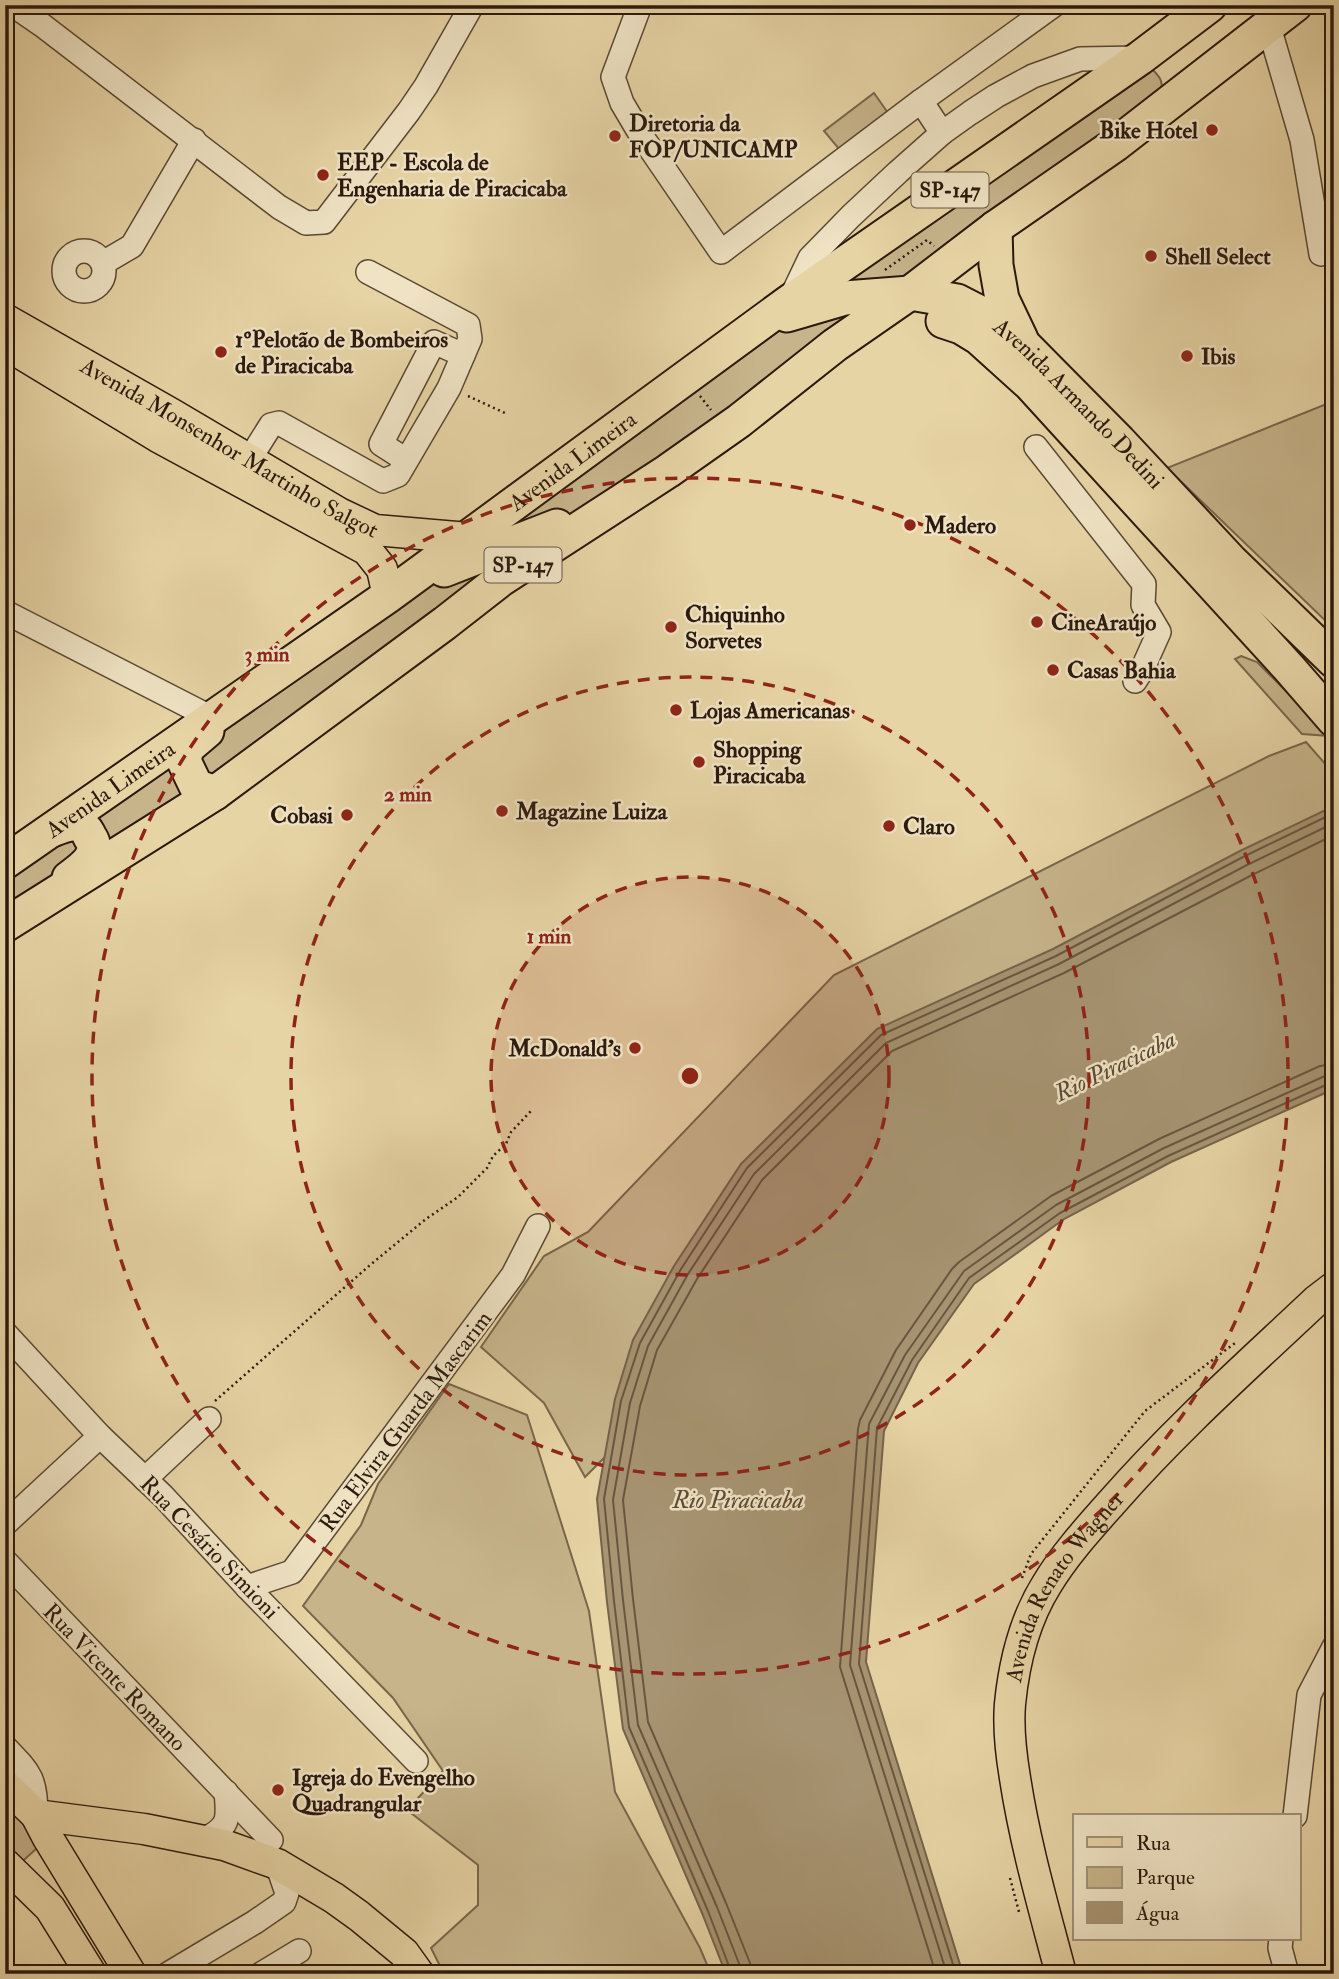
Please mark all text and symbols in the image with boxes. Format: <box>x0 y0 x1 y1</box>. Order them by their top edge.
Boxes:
place label: Diretoria da FOP/UNICAMP <box>629 109 798 164</box>
place label: Bike Hotel <box>1099 116 1199 145</box>
marker: Bike Hotel <box>1204 122 1220 138</box>
marker: Diretoria da FOP/UNICAMP <box>607 128 623 144</box>
place label: EEP - Escola de Engenharia de Piracicaba <box>337 148 568 204</box>
marker: EEP - Escola de Engenharia de Piracicaba <box>315 167 331 183</box>
road number: SP-147 <box>912 172 988 208</box>
place label: Shell Select <box>1165 242 1271 271</box>
marker: Shell Select <box>1143 248 1159 264</box>
street label: Avenida Armando Dedini <box>987 311 1170 495</box>
place label: 1ºPelotão de Bombeiros de Piracicaba <box>235 325 448 380</box>
place label: Ibis <box>1201 342 1236 371</box>
marker: 1ºPelotão de Bombeiros de Piracicaba <box>213 344 229 360</box>
marker: Ibis <box>1179 348 1195 364</box>
street label: Avenida Monsenhor Martinho Salgot <box>74 351 383 545</box>
street label: Avenida Limeira <box>502 404 643 518</box>
place label: Madero <box>923 511 996 540</box>
marker: Madero <box>902 517 918 533</box>
road number: SP-147 <box>484 548 562 582</box>
place label: Chiquinho Sorvetes <box>685 600 785 655</box>
place label: CineAraújo <box>1051 608 1156 637</box>
marker: CineAraújo <box>1029 614 1045 630</box>
marker: Chiquinho Sorvetes <box>663 619 679 635</box>
text: 3 min <box>244 641 290 668</box>
place label: Casas Bahia <box>1067 656 1177 685</box>
marker: Casas Bahia <box>1045 662 1061 678</box>
place label: Lojas Americanas <box>690 696 850 725</box>
marker: Lojas Americanas <box>668 702 684 718</box>
street label: Avenida Limeira <box>39 734 181 845</box>
place label: Shopping Piracicaba <box>713 735 807 790</box>
marker: Shopping Piracicaba <box>691 754 707 770</box>
text: 2 min <box>384 781 432 808</box>
place label: Magazine Luiza <box>515 797 669 827</box>
place label: Cobasi <box>270 801 333 830</box>
marker: Magazine Luiza <box>494 803 510 819</box>
marker: Cobasi <box>339 807 355 823</box>
place label: Claro <box>903 812 955 841</box>
marker: Claro <box>881 818 897 834</box>
text: 1 min <box>527 923 571 950</box>
water label: Rio Piracicaba <box>1049 1024 1181 1110</box>
place label: McDonald's <box>507 1034 621 1063</box>
marker: McDonald's <box>627 1040 643 1056</box>
centre of rings <box>678 1064 702 1088</box>
street label: Rua Elvira Guarda Mascarim <box>313 1305 498 1538</box>
street label: Rua Cesário Simioni <box>134 1469 286 1625</box>
street label: Avenida Renato Wagner <box>999 1484 1131 1685</box>
water label: Rio Piracicaba <box>671 1485 804 1516</box>
street label: Rua Vicente Romano <box>37 1597 193 1757</box>
place label: Igreja do Evengelho Quadrangular <box>292 1763 475 1819</box>
marker: Igreja do Evengelho Quadrangular <box>270 1782 286 1798</box>
legend <box>1073 1814 1300 1940</box>
text: Rua <box>1136 1830 1171 1857</box>
text: Parque <box>1136 1864 1195 1891</box>
text: Água <box>1135 1900 1180 1927</box>

